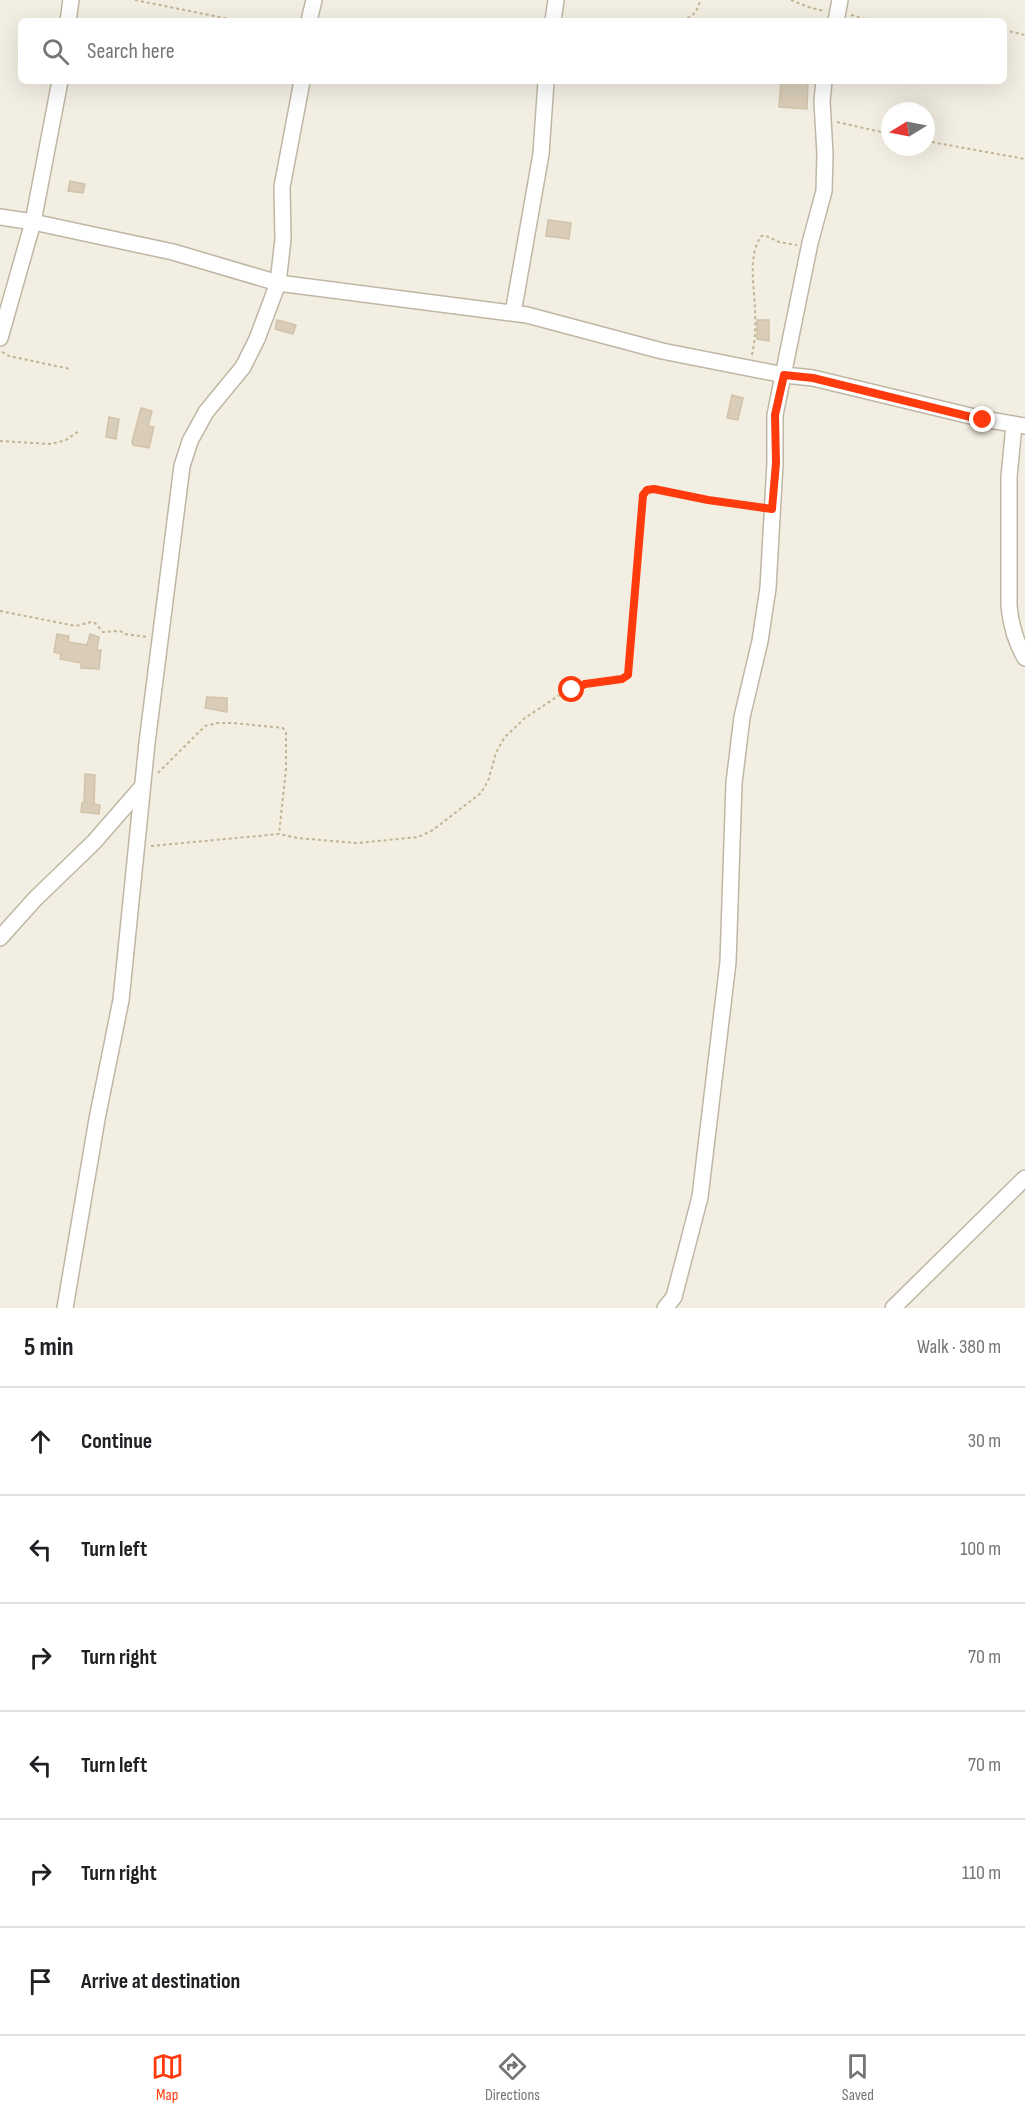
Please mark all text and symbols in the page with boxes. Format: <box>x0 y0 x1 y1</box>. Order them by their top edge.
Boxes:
search box <box>18 18 1007 84</box>
icon: search <box>39 35 72 68</box>
text: Search here <box>87 38 174 65</box>
north arrow <box>881 102 935 156</box>
route end <box>969 406 995 432</box>
route start <box>558 676 584 702</box>
text: 5 min <box>24 1332 74 1363</box>
text: Walk · 380 m <box>917 1335 1001 1359</box>
icon: ahead <box>24 1425 57 1458</box>
text: Continue <box>81 1428 152 1455</box>
text: 30 m <box>968 1429 1001 1453</box>
icon: left <box>24 1533 57 1566</box>
text: Turn left <box>81 1536 147 1563</box>
text: 100 m <box>960 1537 1001 1561</box>
icon: right <box>24 1641 57 1674</box>
text: Turn right <box>81 1644 157 1671</box>
text: 70 m <box>968 1645 1001 1669</box>
icon: left <box>24 1749 57 1782</box>
text: Turn left <box>81 1752 147 1779</box>
text: 70 m <box>968 1753 1001 1777</box>
icon: right <box>24 1857 57 1890</box>
text: Turn right <box>81 1860 157 1887</box>
text: 110 m <box>962 1861 1001 1885</box>
icon: arrive <box>24 1965 57 1998</box>
text: Arrive at destination <box>81 1968 240 1995</box>
tab: Map <box>151 2050 184 2105</box>
tab: Directions <box>485 2050 540 2105</box>
tab: Saved <box>841 2050 874 2105</box>

